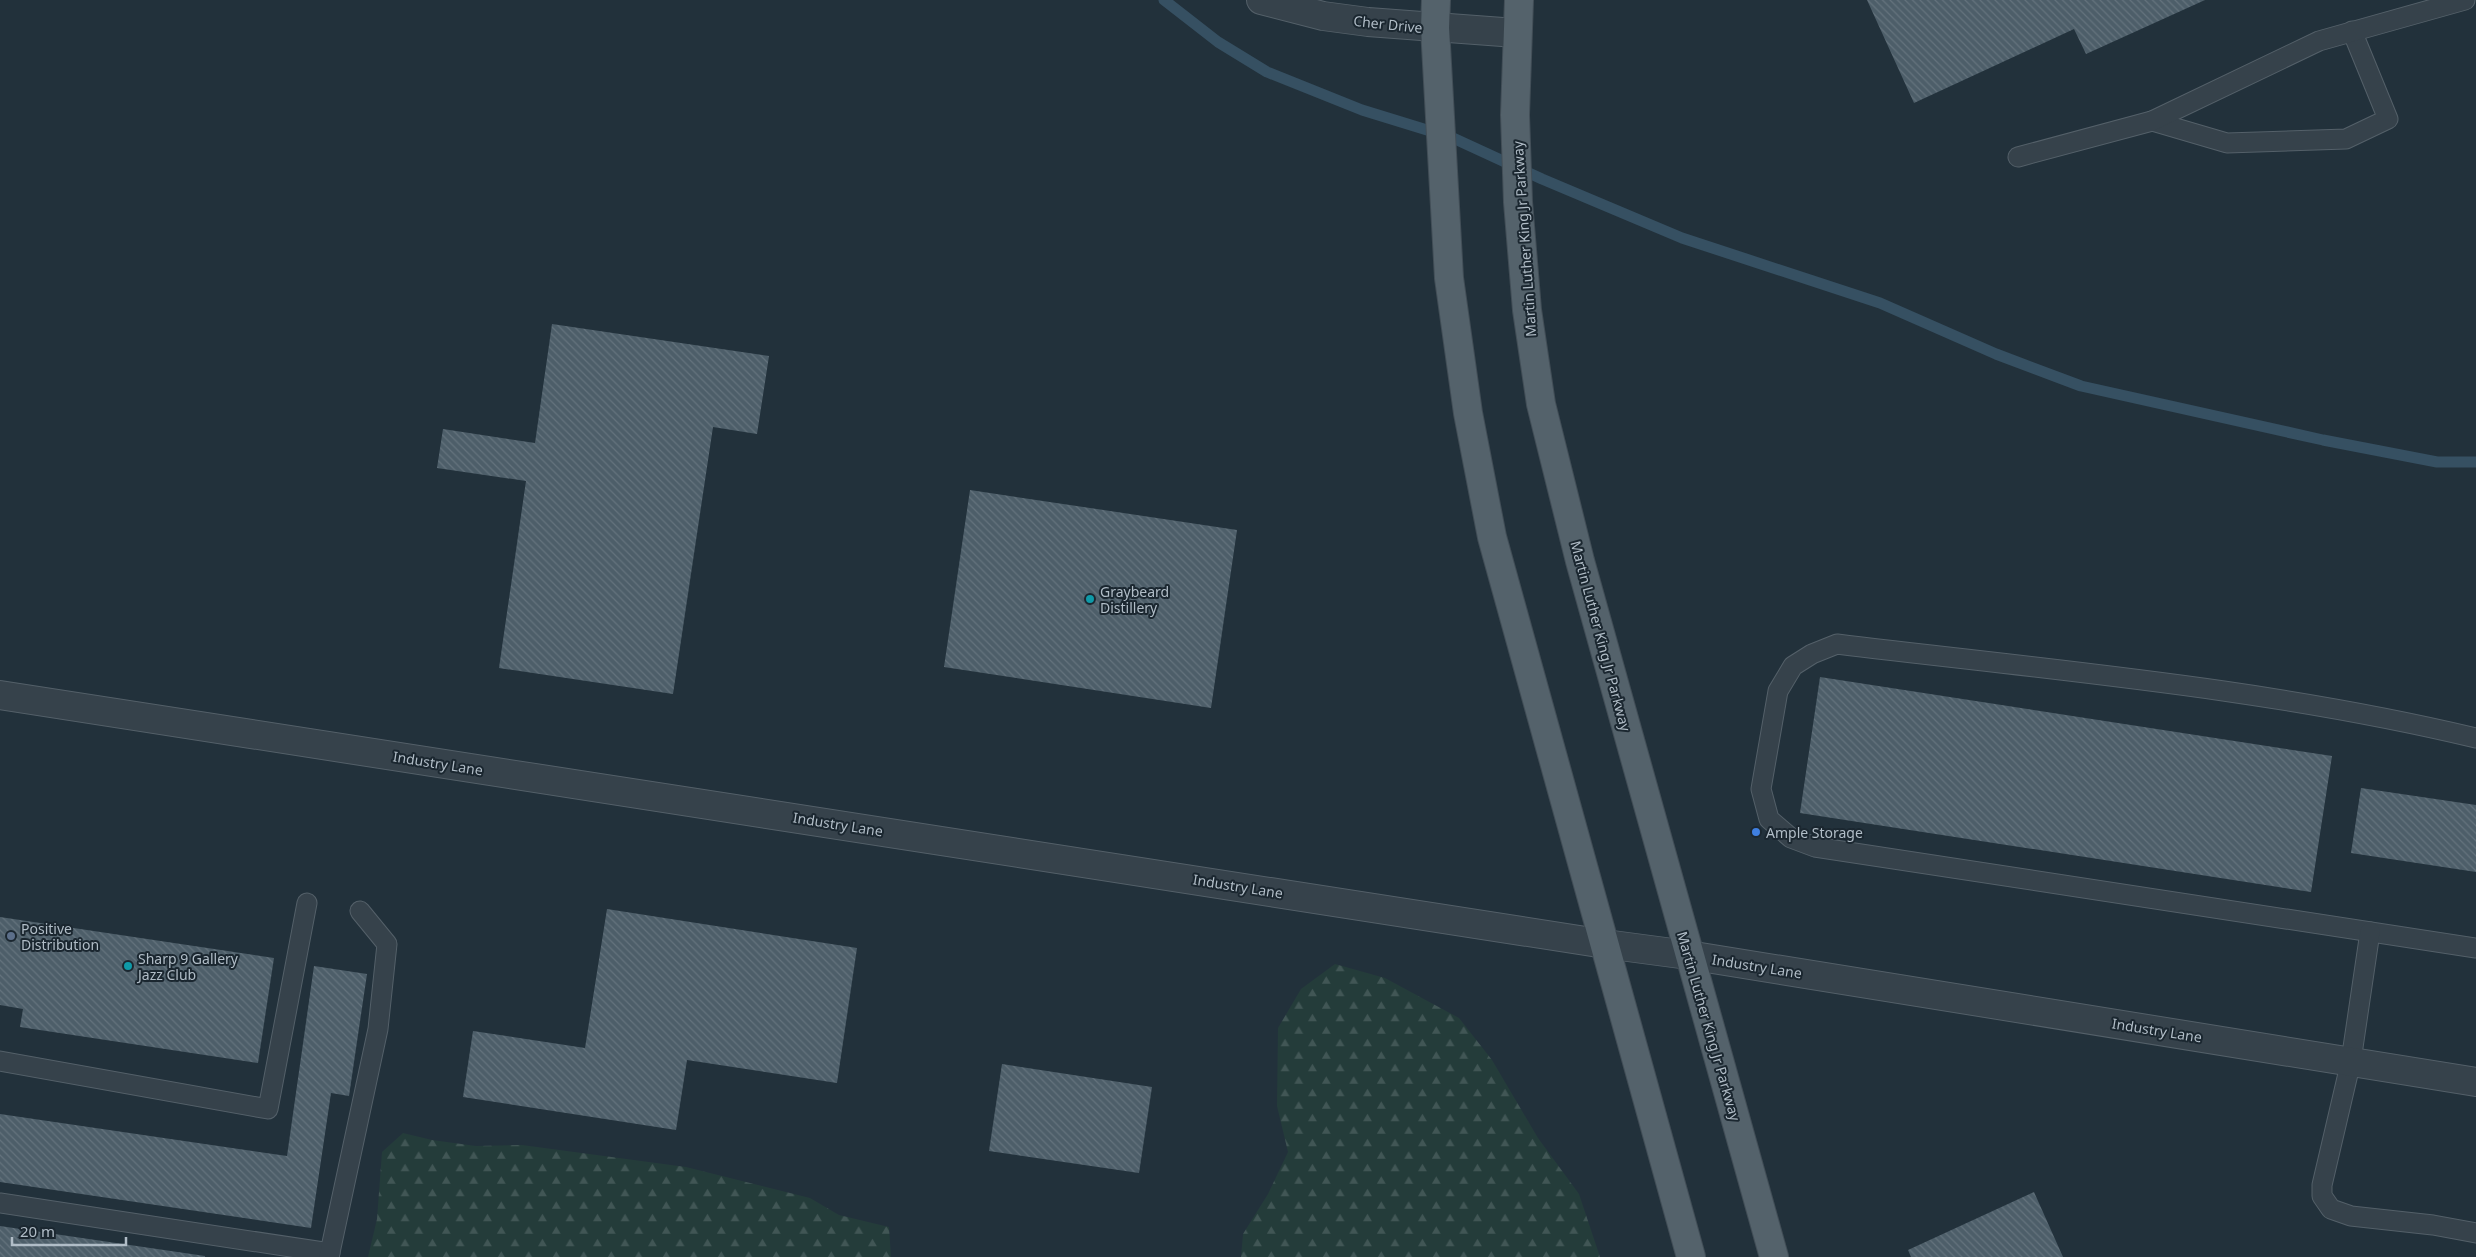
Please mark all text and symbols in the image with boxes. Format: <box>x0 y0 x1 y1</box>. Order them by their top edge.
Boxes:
street label: Cher Drive <box>1352 11 1424 37</box>
street label: Martin Luther King Jr Parkway <box>1508 140 1540 338</box>
street label: Martin Luther King Jr Parkway <box>1566 539 1636 734</box>
place label: Graybeard Distillery <box>1100 582 1169 617</box>
marker: Graybeard Distillery <box>1084 593 1096 605</box>
street label: Industry Lane <box>392 747 484 779</box>
street label: Industry Lane <box>792 808 884 840</box>
place label: Ample Storage <box>1766 823 1863 842</box>
marker: Ample Storage <box>1750 826 1762 838</box>
street label: Industry Lane <box>1192 870 1284 902</box>
place label: Positive Distribution <box>21 919 99 954</box>
street label: Martin Luther King Jr Parkway <box>1673 929 1745 1124</box>
marker: Positive Distribution <box>5 930 17 942</box>
place label: Sharp 9 Gallery Jazz Club <box>136 949 239 984</box>
street label: Industry Lane <box>1711 950 1803 982</box>
marker: Sharp 9 Gallery Jazz Club <box>122 960 134 972</box>
street label: Industry Lane <box>2111 1014 2203 1046</box>
scale bar <box>12 1214 126 1246</box>
text: 20 m <box>20 1221 55 1241</box>

